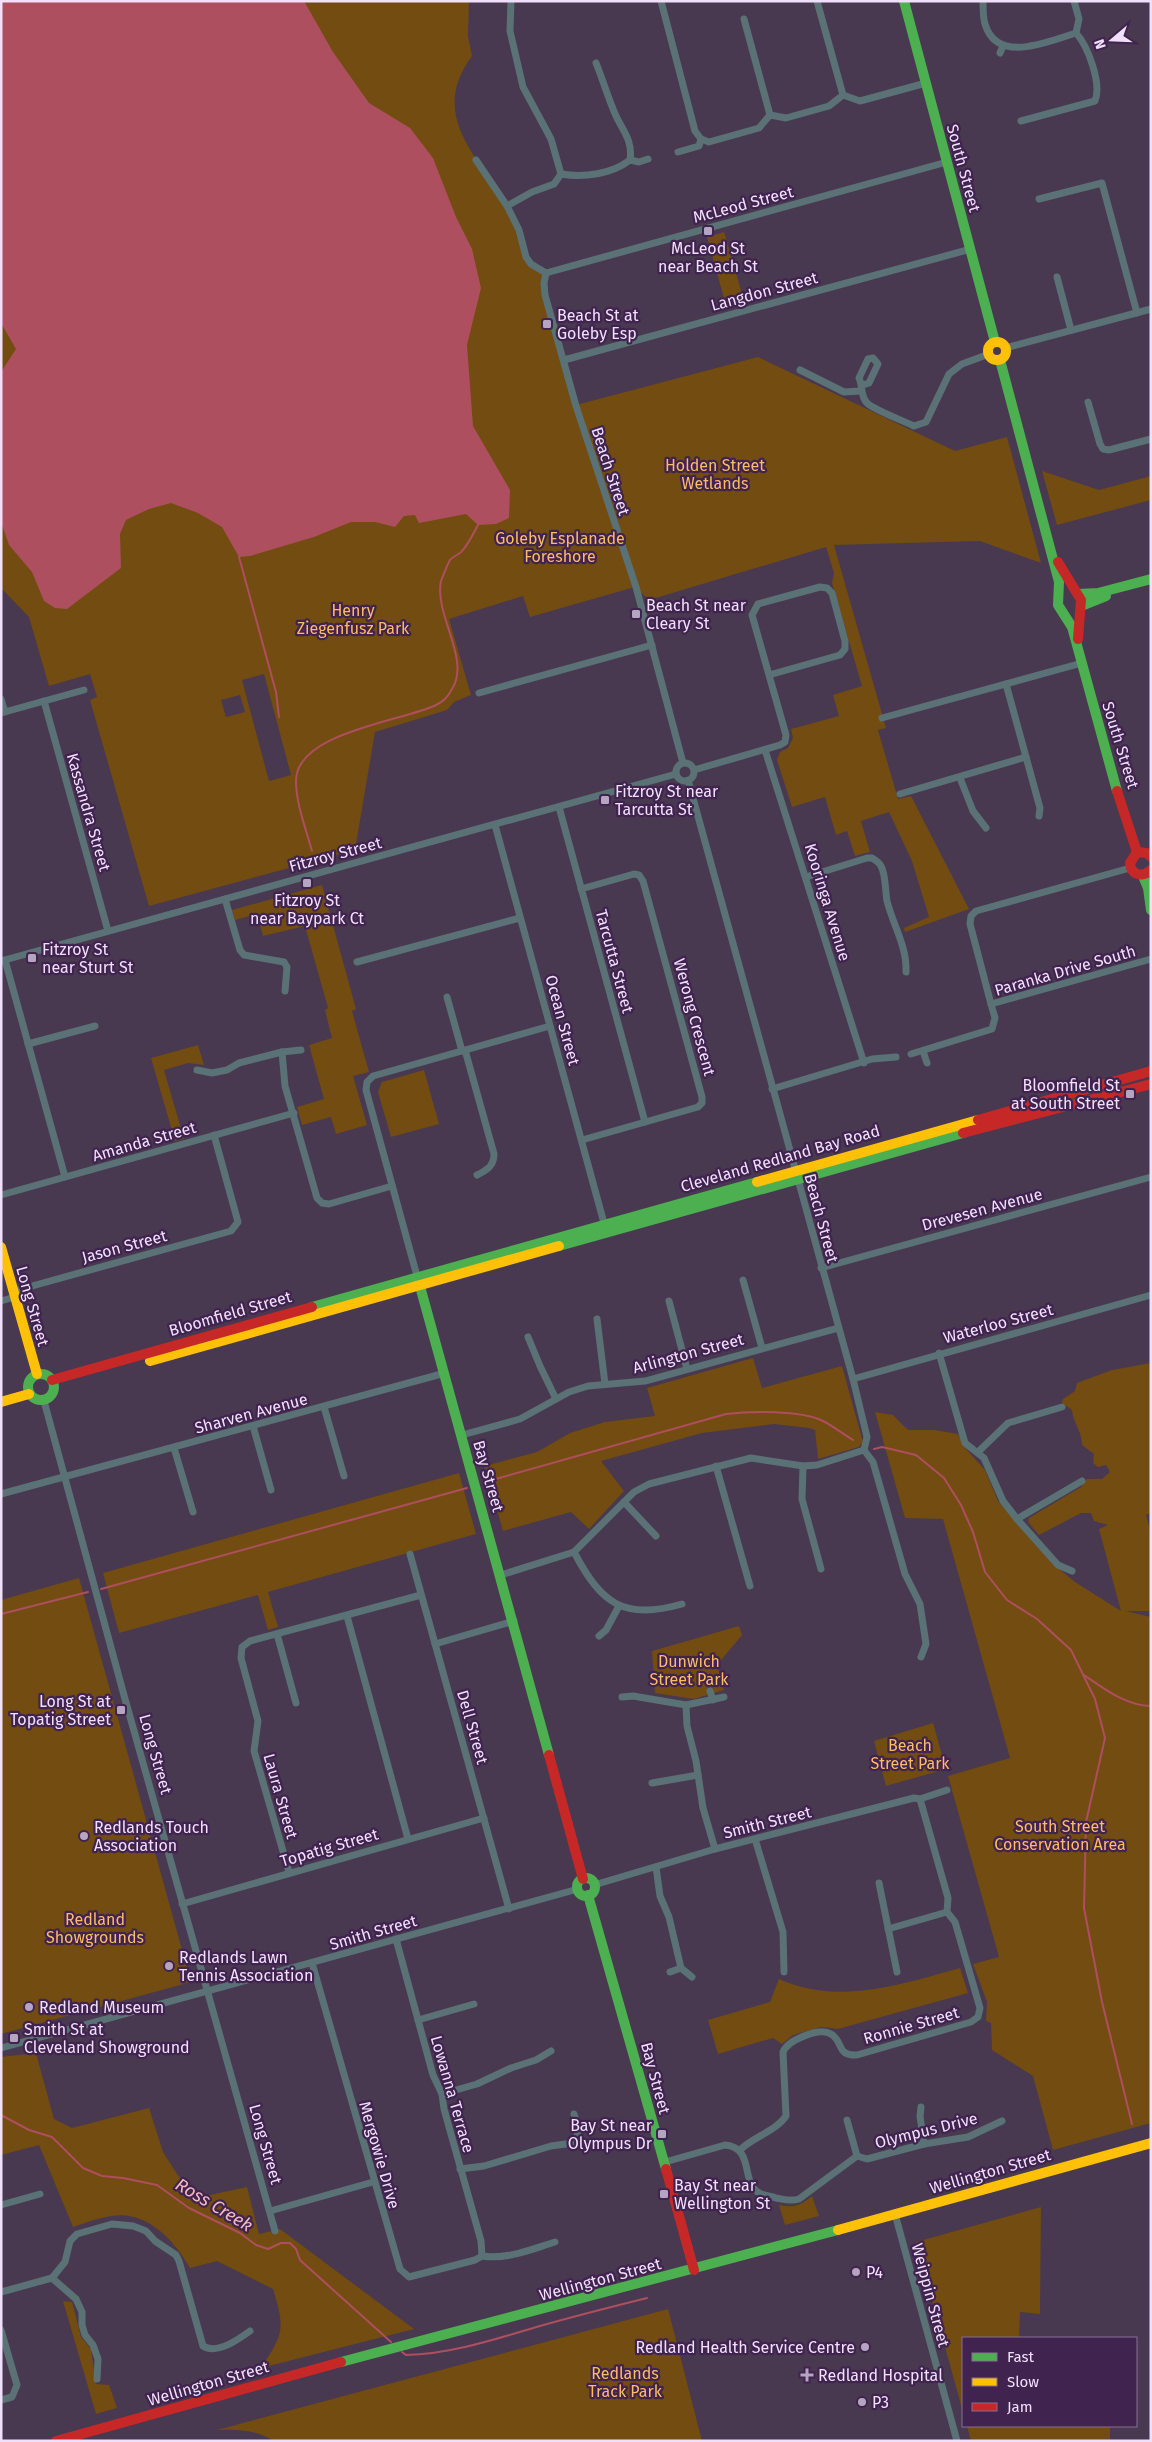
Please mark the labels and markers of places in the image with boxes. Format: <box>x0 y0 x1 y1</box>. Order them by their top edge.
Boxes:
marker: McLeod St near Beach St <box>702 225 714 237</box>
place label: McLeod St near Beach St <box>658 239 758 276</box>
place label: Beach St at Goleby Esp <box>557 306 639 343</box>
marker: Beach St at Goleby Esp <box>541 318 553 330</box>
place label: Beach St near Cleary St <box>646 596 747 633</box>
marker: Beach St near Cleary St <box>630 608 642 620</box>
place label: Fitzroy St near Tarcutta St <box>615 782 719 819</box>
marker: Fitzroy St near Tarcutta St <box>599 794 611 806</box>
marker: Fitzroy St near Baypark Ct <box>301 877 313 889</box>
place label: Fitzroy St near Baypark Ct <box>250 891 364 928</box>
place label: Fitzroy St near Sturt St <box>42 940 134 977</box>
marker: Fitzroy St near Sturt St <box>26 952 38 964</box>
place label: Bloomfield St at South Street <box>1011 1076 1120 1113</box>
marker: Bloomfield St at South Street <box>1124 1088 1136 1100</box>
place label: Long St at Topatig Street <box>10 1692 111 1729</box>
marker: Long St at Topatig Street <box>115 1704 127 1716</box>
place label: Redlands Touch Association <box>94 1818 209 1855</box>
marker: Redlands Touch Association <box>78 1830 90 1842</box>
place label: Redlands Lawn Tennis Association <box>179 1948 313 1985</box>
marker: Redlands Lawn Tennis Association <box>163 1960 175 1972</box>
place label: Redland Museum <box>39 1998 164 2017</box>
marker: Redland Museum <box>23 2001 35 2013</box>
place label: Smith St at Cleveland Showground <box>24 2020 190 2057</box>
marker: Smith St at Cleveland Showground <box>8 2032 20 2044</box>
place label: Bay St near Olympus Dr <box>568 2116 653 2153</box>
marker: Bay St near Olympus Dr <box>656 2128 668 2140</box>
place label: Bay St near Wellington St <box>674 2176 771 2213</box>
marker: Bay St near Wellington St <box>658 2188 670 2200</box>
place label: P4 <box>866 2263 884 2282</box>
marker: P4 <box>850 2266 862 2278</box>
place label: Redland Health Service Centre <box>635 2338 855 2357</box>
marker: Redland Health Service Centre <box>859 2341 871 2353</box>
place label: Redland Hospital <box>818 2366 943 2385</box>
marker: Redland Hospital <box>800 2368 814 2382</box>
place label: P3 <box>872 2393 889 2412</box>
marker: P3 <box>856 2396 868 2408</box>

